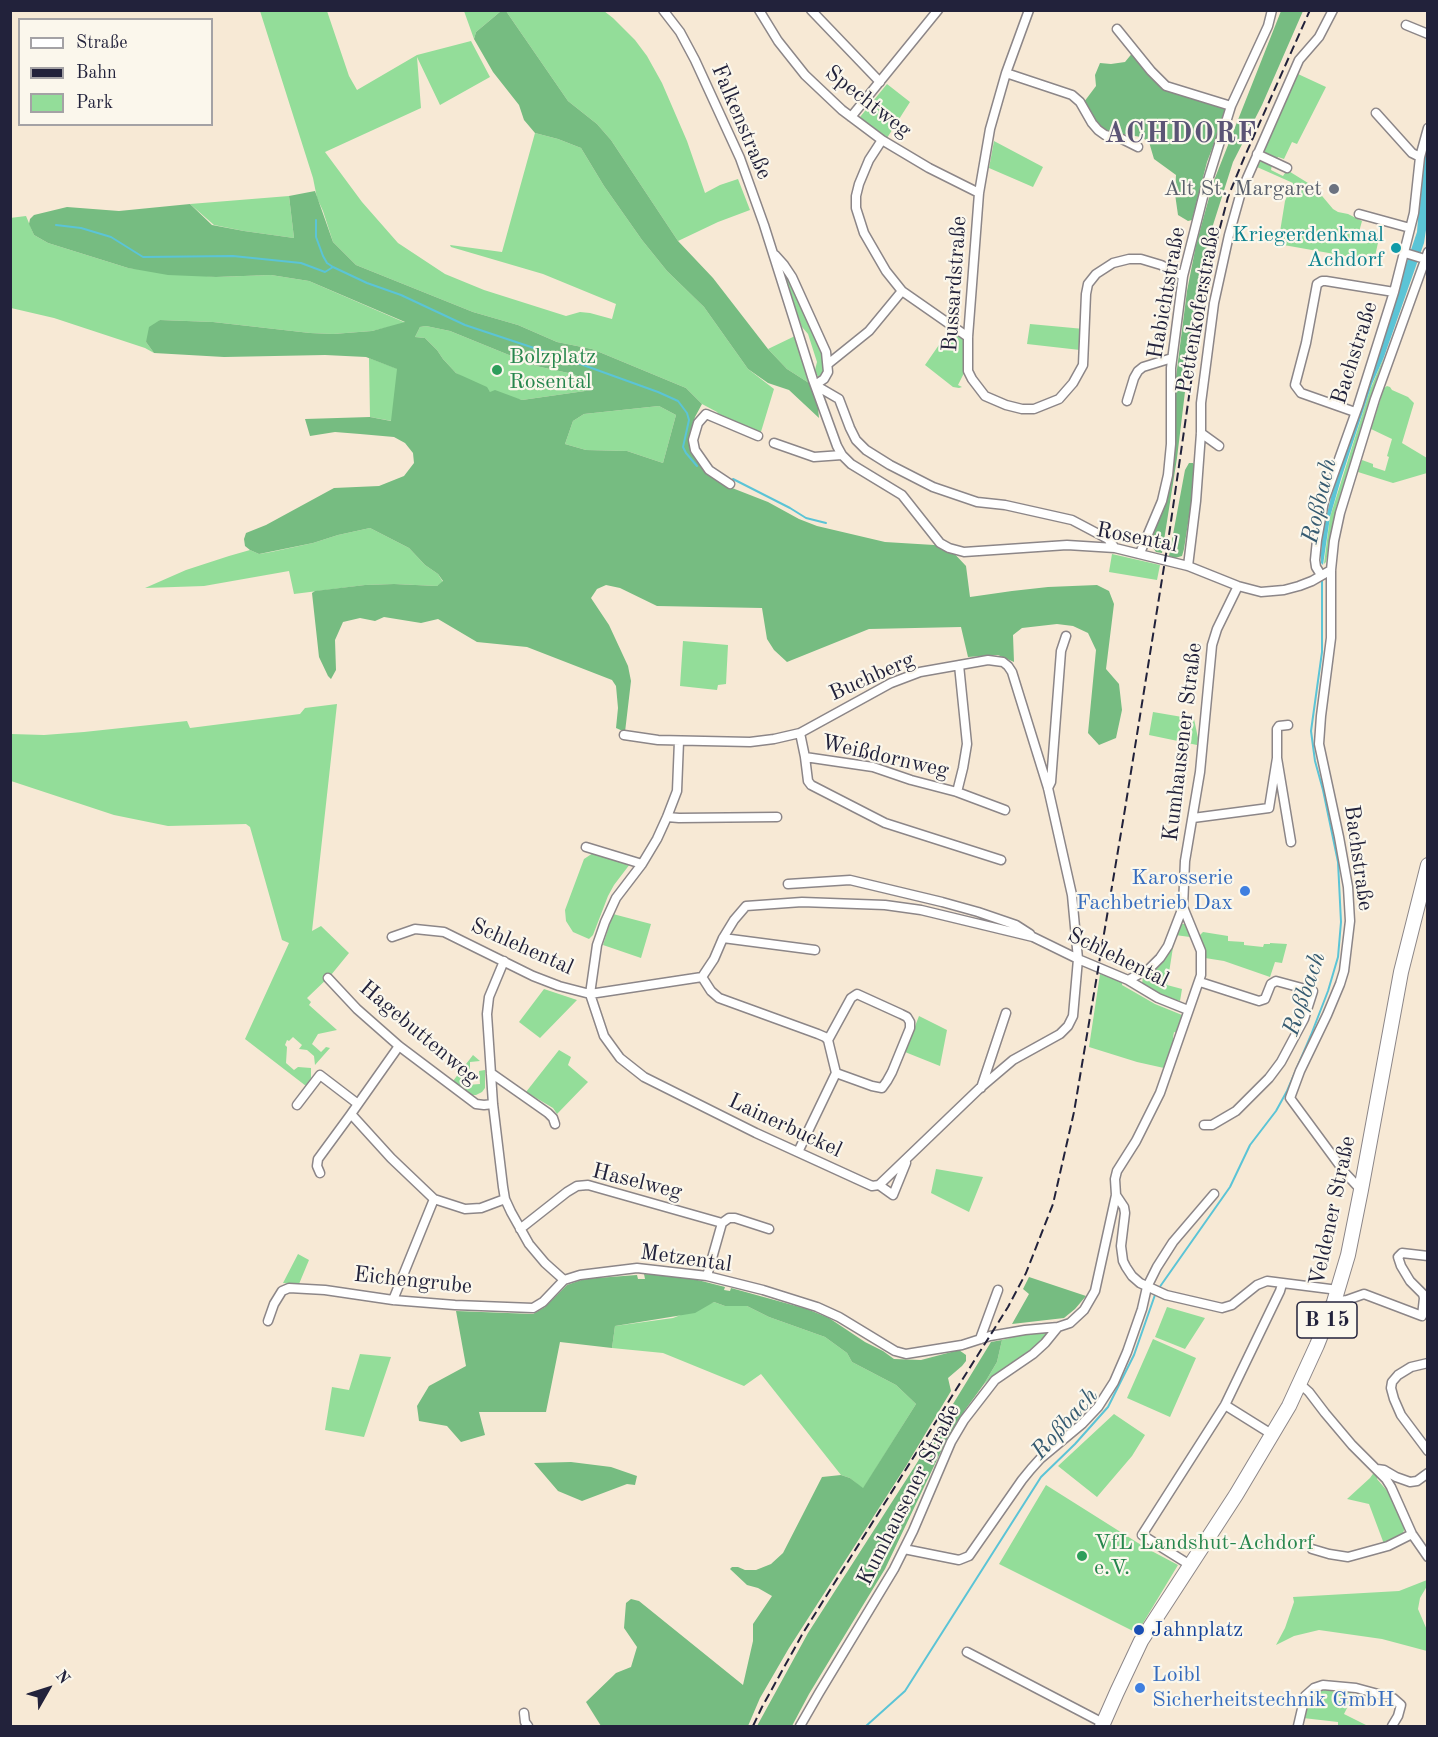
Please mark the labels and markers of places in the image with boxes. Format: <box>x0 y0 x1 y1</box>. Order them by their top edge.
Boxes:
place label: Alt St. Margaret <box>1164 176 1322 202</box>
marker: Alt St. Margaret <box>1327 182 1341 196</box>
place label: Kriegerdenkmal Achdorf <box>1232 222 1384 274</box>
marker: Kriegerdenkmal Achdorf <box>1389 241 1403 255</box>
place label: Bolzplatz Rosental <box>509 344 596 396</box>
marker: Bolzplatz Rosental <box>490 363 504 377</box>
place label: Karosserie Fachbetrieb Dax <box>1076 865 1233 916</box>
marker: Karosserie Fachbetrieb Dax <box>1238 884 1252 898</box>
place label: VfL Landshut-Achdorf e.V. <box>1094 1530 1314 1582</box>
marker: VfL Landshut-Achdorf e.V. <box>1075 1549 1089 1563</box>
place label: Jahnplatz <box>1151 1617 1243 1643</box>
marker: Jahnplatz <box>1132 1623 1146 1637</box>
place label: Loibl Sicherheitstechnik GmbH <box>1152 1662 1394 1714</box>
marker: Loibl Sicherheitstechnik GmbH <box>1133 1681 1147 1695</box>

